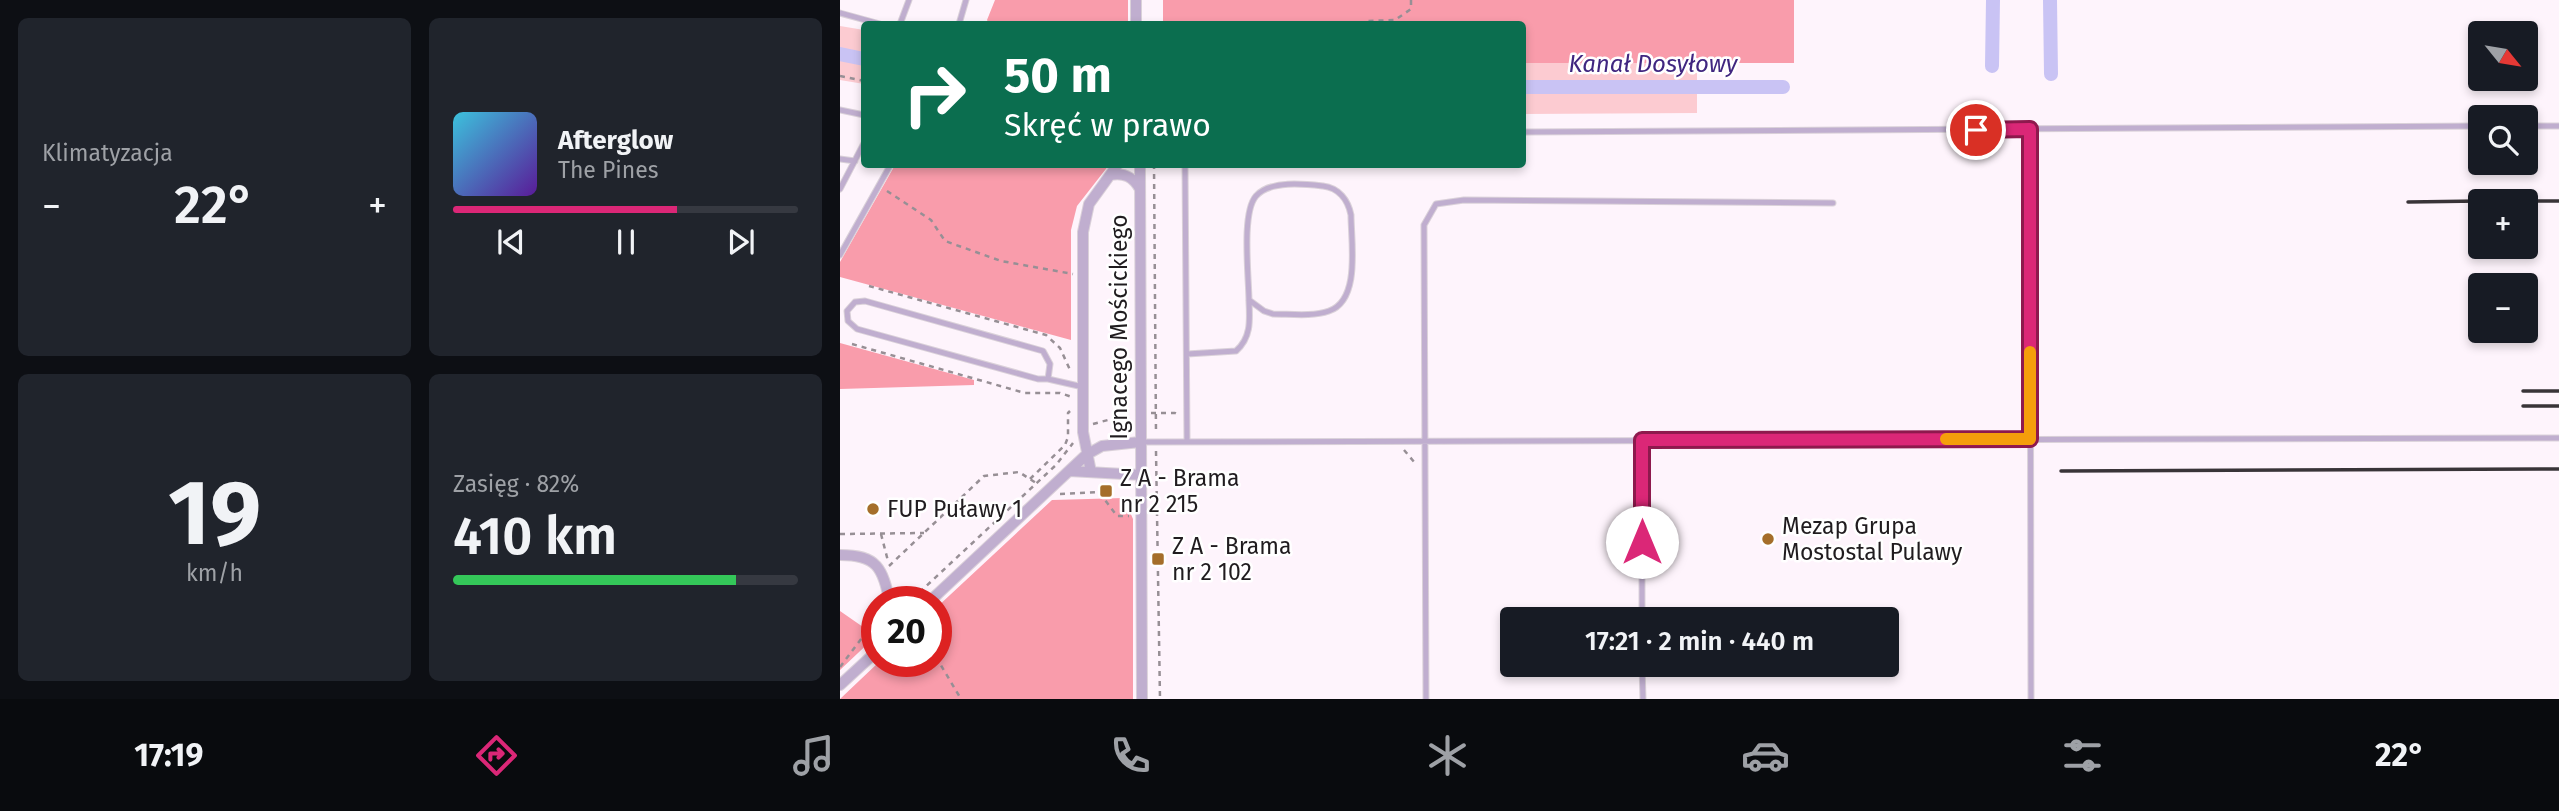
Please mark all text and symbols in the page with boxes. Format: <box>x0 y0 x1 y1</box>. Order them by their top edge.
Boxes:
north arrow <box>2468 21 2538 91</box>
map controls <box>2468 21 2538 343</box>
text: 50 m <box>1004 46 1112 105</box>
icon: right <box>889 49 980 140</box>
water label: Kanał Dosyłowy <box>1569 50 1739 78</box>
pin <box>1946 100 2006 160</box>
button: search <box>2468 105 2538 175</box>
text: Skręć w prawo <box>1004 106 1211 144</box>
icon: arrive <box>1957 111 1995 149</box>
text: Afterglow <box>558 125 673 156</box>
text: Klimatyzacja <box>42 139 173 167</box>
text: The Pines <box>558 156 659 184</box>
text: 22° <box>174 174 255 237</box>
text: − <box>42 183 61 229</box>
text: + <box>368 183 387 229</box>
button: + <box>2468 189 2538 259</box>
street label: Ignacego Mościckiego <box>1105 214 1133 440</box>
icon: previous <box>492 223 530 261</box>
icon: pause <box>607 223 645 261</box>
icon: next <box>722 223 760 261</box>
button: − <box>2468 273 2538 343</box>
text: 19 <box>168 459 261 568</box>
place label: Z A - Brama nr 2 215 <box>1120 464 1240 518</box>
text: Zasięg · 82% <box>453 470 579 498</box>
marker: Z A - Brama nr 2 215 <box>1098 483 1114 499</box>
place label: FUP Puławy 1 <box>887 495 1022 523</box>
marker: FUP Puławy 1 <box>865 501 881 517</box>
text: 410 km <box>453 505 617 568</box>
position arrow <box>1605 505 1679 579</box>
place label: Mezap Grupa Mostostal Pulawy <box>1782 512 1963 566</box>
marker: Mezap Grupa Mostostal Pulawy <box>1760 531 1776 547</box>
place label: Z A - Brama nr 2 102 <box>1172 532 1292 586</box>
marker: Z A - Brama nr 2 102 <box>1150 551 1166 567</box>
text: km/h <box>186 559 243 587</box>
speed limit sign: 20 <box>861 586 952 677</box>
text: 17:21 · 2 min · 440 m <box>1585 626 1814 657</box>
icon: directions <box>472 731 521 780</box>
icon: music <box>789 731 838 780</box>
icon: phone <box>1106 731 1155 780</box>
icon: climate <box>1423 731 1472 780</box>
icon: car <box>1741 731 1790 780</box>
icon: filters <box>2058 731 2107 780</box>
text: 17:19 <box>134 736 203 774</box>
text: 22° <box>2375 736 2425 774</box>

